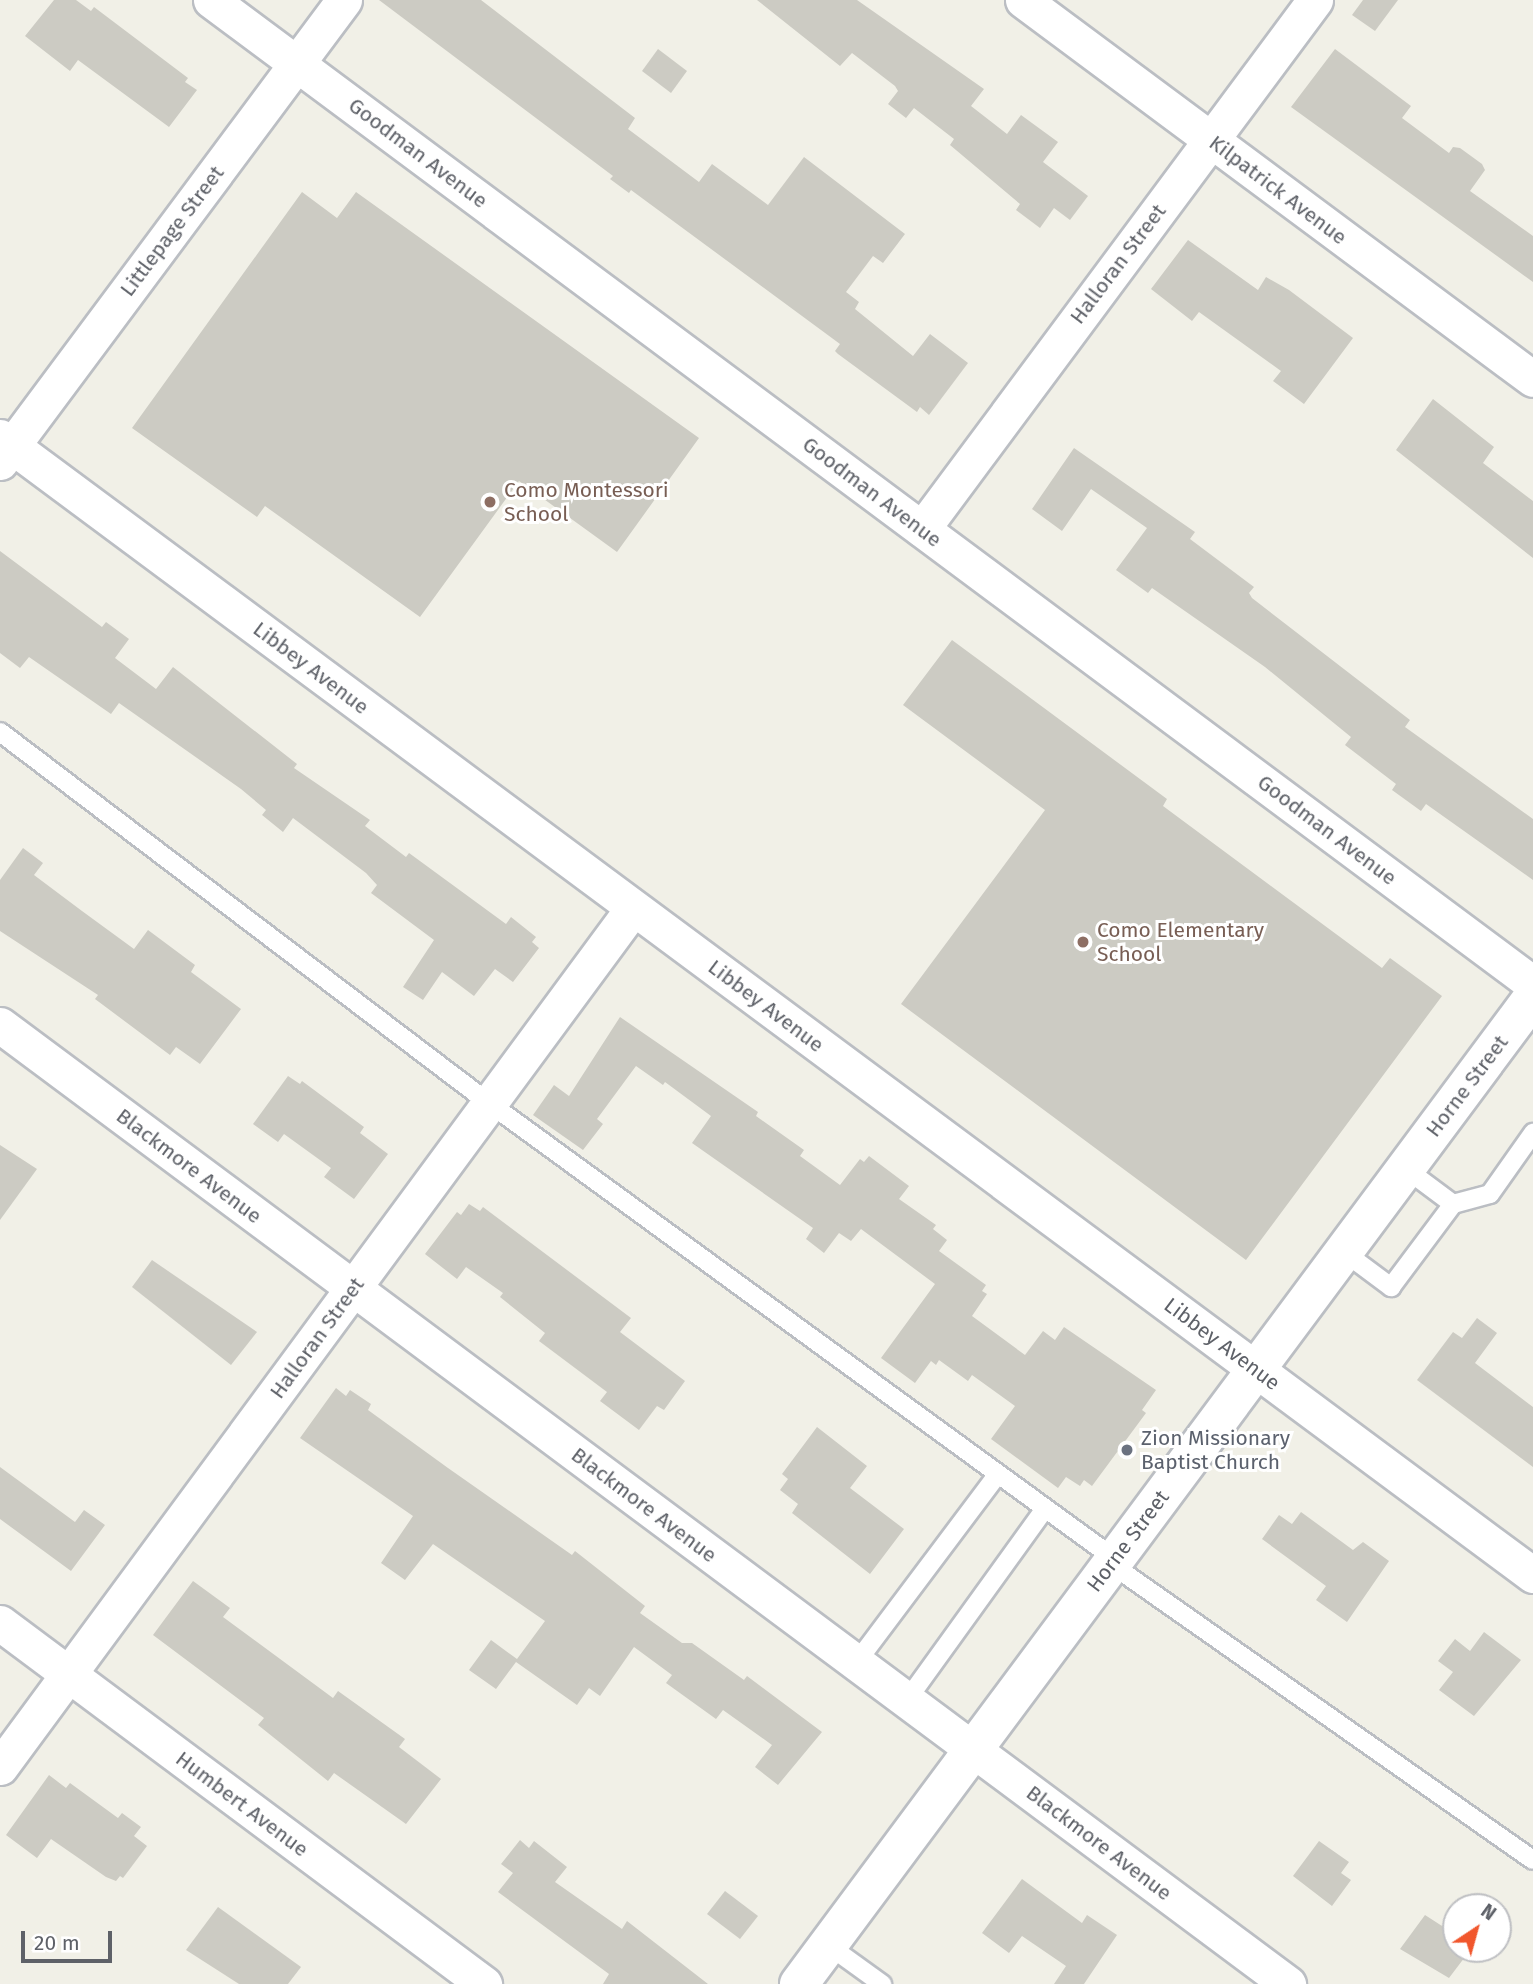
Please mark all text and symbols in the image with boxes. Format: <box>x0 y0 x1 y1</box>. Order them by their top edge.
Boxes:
street label: Goodman Avenue <box>344 93 492 213</box>
street label: Kilpatrick Avenue <box>1204 130 1352 250</box>
street label: Littlepage Street <box>115 161 229 301</box>
street label: Halloran Street <box>1065 199 1171 329</box>
street label: Goodman Avenue <box>798 432 946 552</box>
place label: Como Montessori School <box>504 477 669 527</box>
marker: Como Montessori School <box>482 494 498 510</box>
street label: Libbey Avenue <box>248 616 374 720</box>
street label: Goodman Avenue <box>1253 770 1401 890</box>
place label: Como Elementary School <box>1097 917 1264 967</box>
marker: Como Elementary School <box>1075 934 1091 950</box>
street label: Libbey Avenue <box>703 954 829 1058</box>
street label: Horne Street <box>1421 1030 1513 1142</box>
street label: Blackmore Avenue <box>111 1103 267 1229</box>
street label: Halloran Street <box>265 1273 369 1403</box>
street label: Libbey Avenue <box>1159 1292 1285 1396</box>
place label: Zion Missionary Baptist Church <box>1141 1425 1290 1475</box>
street label: Blackmore Avenue <box>566 1442 722 1568</box>
marker: Zion Missionary Baptist Church <box>1119 1442 1135 1458</box>
street label: Horne Street <box>1082 1485 1174 1597</box>
street label: Humbert Avenue <box>171 1746 313 1862</box>
street label: Blackmore Avenue <box>1021 1780 1177 1906</box>
north arrow <box>1442 1893 1512 1963</box>
text: N <box>1477 1899 1500 1925</box>
scale bar <box>24 1918 116 1962</box>
text: 20 m <box>34 1930 80 1956</box>

